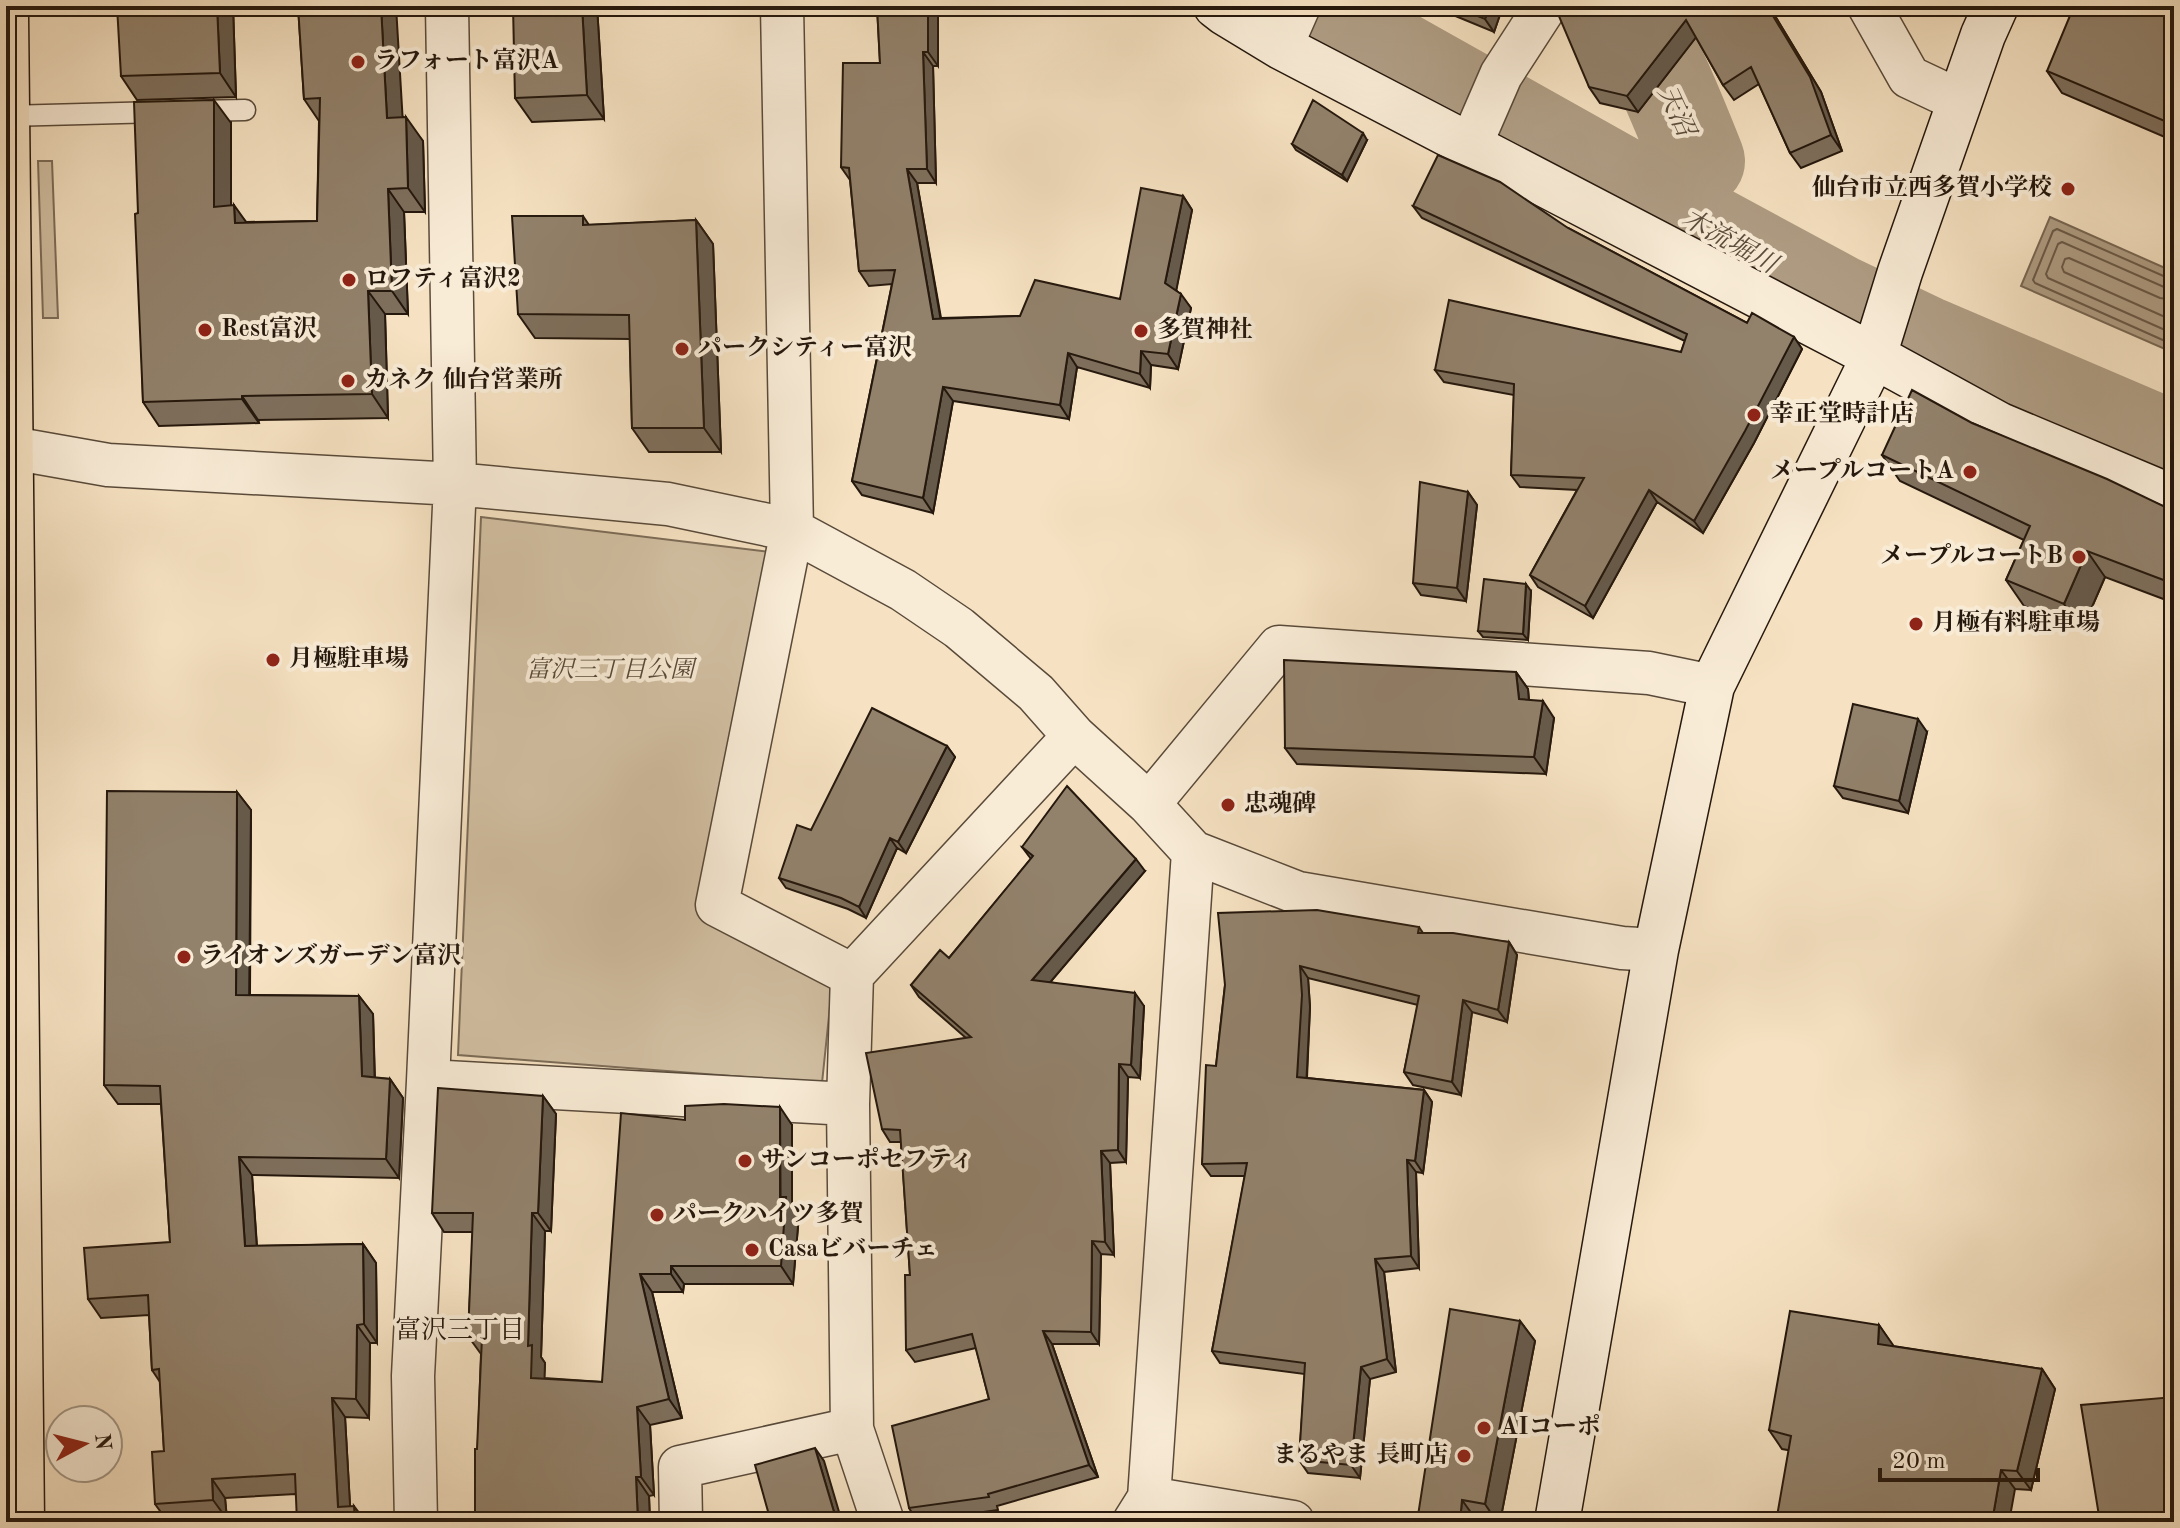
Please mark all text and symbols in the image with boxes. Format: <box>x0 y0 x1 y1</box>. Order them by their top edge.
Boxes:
place label: ラフォート富沢A <box>374 47 559 74</box>
marker: ラフォート富沢A <box>349 53 367 71</box>
water label: 天沼 <box>1652 81 1701 144</box>
place label: 仙台市立西多賀小学校 <box>1812 174 2052 201</box>
marker: 仙台市立西多賀小学校 <box>2059 180 2077 198</box>
water label: 木流堀川 <box>1677 204 1784 280</box>
place label: ロフティ富沢2 <box>365 265 521 292</box>
marker: ロフティ富沢2 <box>340 271 358 289</box>
place label: Rest富沢 <box>221 315 317 342</box>
place label: 多賀神社 <box>1157 316 1253 343</box>
marker: Rest富沢 <box>196 321 214 339</box>
marker: 多賀神社 <box>1132 322 1150 340</box>
place label: パークシティー富沢 <box>698 334 912 361</box>
marker: パークシティー富沢 <box>673 340 691 358</box>
place label: カネク 仙台営業所 <box>364 366 563 393</box>
marker: カネク 仙台営業所 <box>339 372 357 390</box>
place label: 幸正堂時計店 <box>1770 400 1914 427</box>
marker: 幸正堂時計店 <box>1745 406 1763 424</box>
place label: メープルコートA <box>1770 458 1954 484</box>
marker: メープルコートA <box>1961 463 1979 481</box>
place label: メープルコートB <box>1880 543 2063 569</box>
marker: メープルコートB <box>2070 548 2088 566</box>
place label: 月極有料駐車場 <box>1932 609 2100 636</box>
marker: 月極有料駐車場 <box>1907 615 1925 633</box>
place label: 月極駐車場 <box>289 645 409 672</box>
marker: 月極駐車場 <box>264 651 282 669</box>
park label: 富沢三丁目公園 <box>526 656 698 683</box>
place label: 忠魂碑 <box>1244 790 1316 817</box>
marker: 忠魂碑 <box>1219 796 1237 814</box>
place label: ライオンズガーデン富沢 <box>200 942 461 969</box>
marker: ライオンズガーデン富沢 <box>175 948 193 966</box>
place label: サンコーポセフティ <box>761 1147 974 1173</box>
marker: サンコーポセフティ <box>736 1152 754 1170</box>
place label: パークハイツ多賀 <box>673 1200 864 1227</box>
marker: パークハイツ多賀 <box>648 1206 666 1224</box>
place label: Casaビバーチェ <box>768 1236 938 1262</box>
marker: Casaビバーチェ <box>743 1241 761 1259</box>
district label: 富沢三丁目 <box>395 1316 525 1344</box>
north arrow <box>44 1404 124 1484</box>
place label: AIコーポ <box>1500 1414 1601 1440</box>
marker: AIコーポ <box>1475 1419 1493 1437</box>
text: N <box>90 1432 114 1452</box>
scale bar <box>1880 1432 2038 1482</box>
place label: まるやま 長町店 <box>1273 1441 1448 1468</box>
marker: まるやま 長町店 <box>1455 1447 1473 1465</box>
text: 20 m <box>1892 1450 1946 1474</box>

